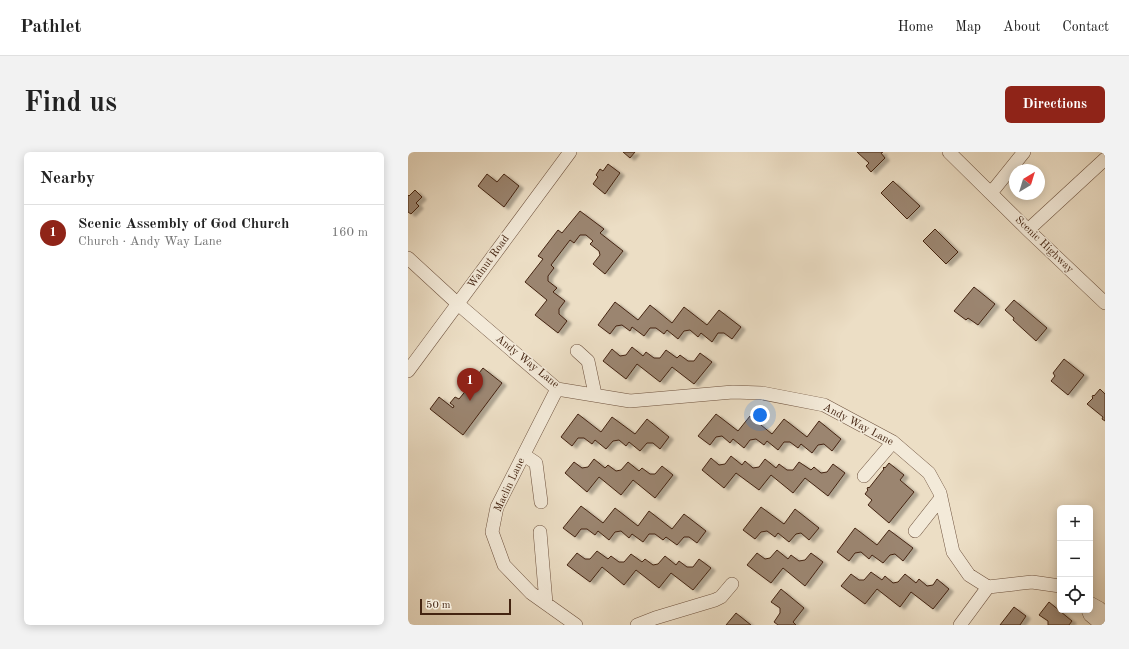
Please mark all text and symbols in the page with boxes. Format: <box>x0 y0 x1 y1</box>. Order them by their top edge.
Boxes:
text: Pathlet <box>20 18 81 37</box>
text: Home <box>898 20 933 34</box>
text: Map <box>955 20 981 34</box>
text: About <box>1003 20 1040 34</box>
text: Contact <box>1062 20 1109 34</box>
button: Directions <box>1005 86 1105 123</box>
text: Find us <box>24 90 117 118</box>
north arrow <box>1009 164 1045 200</box>
text: Nearby <box>40 170 95 187</box>
street label: Scenic Highway <box>1013 215 1075 276</box>
text: Scenic Assembly of God Church <box>78 217 289 232</box>
text: 1 <box>49 226 57 239</box>
text: 160 m <box>331 226 368 239</box>
street label: Walnut Road <box>466 233 512 291</box>
text: Church · Andy Way Lane <box>78 235 222 248</box>
street label: Andy Way Lane <box>493 333 561 391</box>
pin: 1 <box>457 368 483 401</box>
street label: Andy Way Lane <box>821 402 895 448</box>
your location <box>750 405 770 425</box>
street label: Maclin Lane <box>493 456 527 514</box>
map controls <box>1057 505 1093 613</box>
button: + <box>1057 505 1093 541</box>
button: − <box>1057 541 1093 577</box>
button: locate <box>1057 577 1093 613</box>
scale bar <box>420 597 511 616</box>
text: 50 m <box>426 600 451 611</box>

